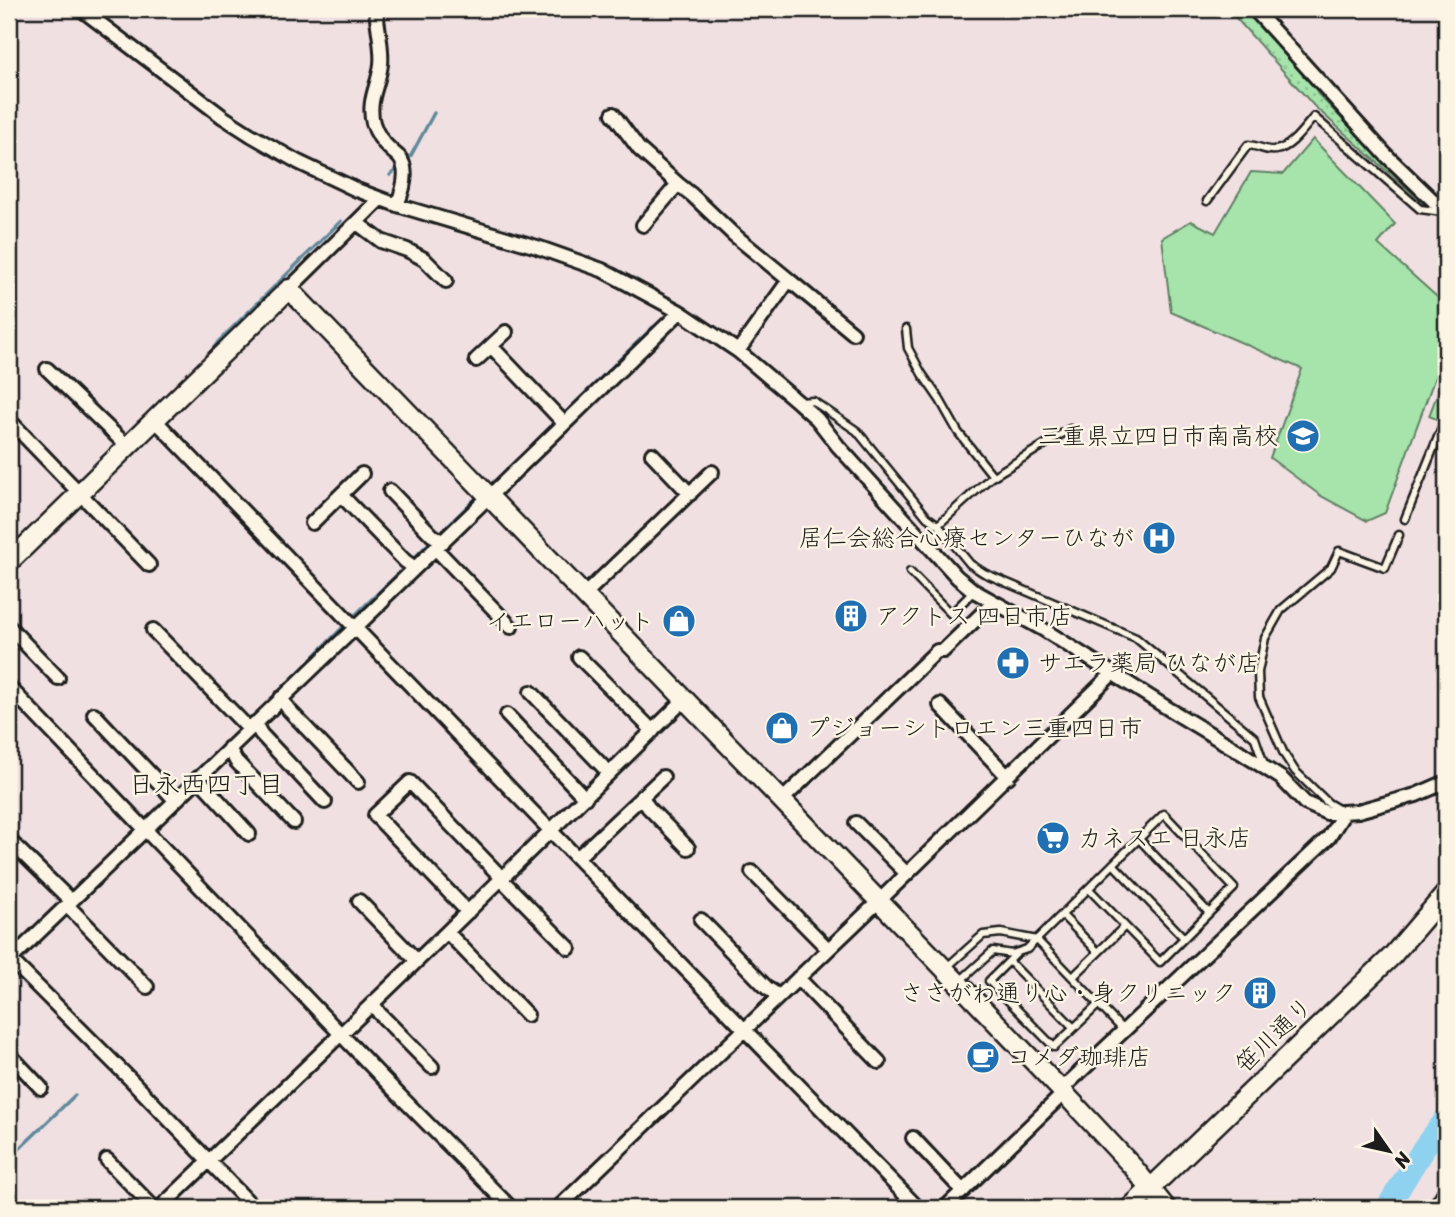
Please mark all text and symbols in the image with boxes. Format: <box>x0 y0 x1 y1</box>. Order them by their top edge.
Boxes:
place label: 三重県立四日市南高校 <box>1038 415 1278 457</box>
school or university icon: 三重県立四日市南高校 <box>1284 417 1322 455</box>
place label: 居仁会総合心療センターひなが <box>799 517 1134 559</box>
hospital icon: 居仁会総合心療センターひなが <box>1140 519 1178 557</box>
place label: アクトス 四日市店 <box>876 595 1073 637</box>
building icon: アクトス 四日市店 <box>832 597 870 635</box>
place label: イエローハット <box>486 600 654 642</box>
shop icon: イエローハット <box>660 602 698 640</box>
place label: サエラ薬局 ひなが店 <box>1038 642 1260 684</box>
pharmacy icon: サエラ薬局 ひなが店 <box>994 644 1032 682</box>
place label: プジョーシトロエン三重四日市 <box>806 707 1142 749</box>
shop icon: プジョーシトロエン三重四日市 <box>763 709 801 747</box>
district label: 日永西四丁目 <box>128 761 284 807</box>
place label: カネスエ 日永店 <box>1078 817 1251 859</box>
supermarket icon: カネスエ 日永店 <box>1034 819 1072 857</box>
place label: ささがわ通り心・身クリニック <box>900 972 1236 1014</box>
building icon: ささがわ通り心・身クリニック <box>1241 974 1279 1012</box>
street label: 笹川通り <box>1225 987 1323 1083</box>
place label: コメダ珈琲店 <box>1007 1036 1151 1078</box>
cafe icon: コメダ珈琲店 <box>964 1038 1002 1076</box>
north arrow <box>1354 1116 1424 1186</box>
text: N <box>1385 1145 1421 1176</box>

